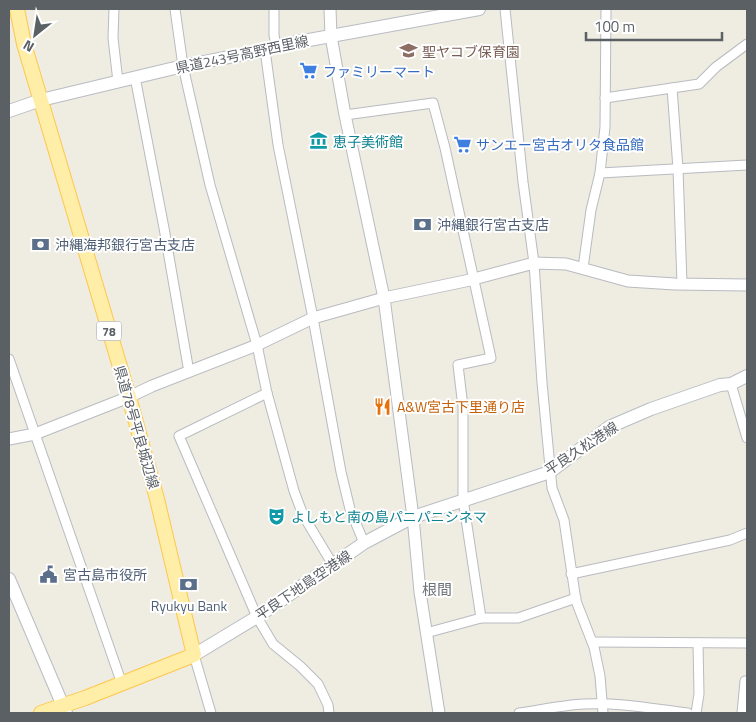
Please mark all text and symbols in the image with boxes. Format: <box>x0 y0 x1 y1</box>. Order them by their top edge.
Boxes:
north arrow <box>10 10 60 60</box>
scale bar <box>586 10 722 42</box>
text: 100 m <box>594 15 635 38</box>
street label: 県道243号高野西里線 <box>174 30 310 78</box>
text: N <box>19 35 38 58</box>
school or university icon: 聖ヤコブ保育園 <box>398 41 418 61</box>
place label: 聖ヤコブ保育園 <box>422 41 520 62</box>
supermarket icon: ファミリーマート <box>299 61 319 81</box>
place label: ファミリーマート <box>323 61 435 82</box>
museum icon: 恵子美術館 <box>309 131 329 151</box>
place label: 恵子美術館 <box>333 131 403 152</box>
supermarket icon: サンエー宮古オリタ食品館 <box>452 134 472 154</box>
place label: サンエー宮古オリタ食品館 <box>476 134 644 155</box>
bank icon: 沖縄銀行宮古支店 <box>413 214 433 234</box>
place label: 沖縄銀行宮古支店 <box>437 214 549 235</box>
bank icon: 沖縄海邦銀行宮古支店 <box>31 234 51 254</box>
place label: 沖縄海邦銀行宮古支店 <box>55 234 195 255</box>
road number: 78 <box>96 322 122 341</box>
street label: 県道78号平良城辺線 <box>109 363 165 491</box>
restaurant icon: A&W宮古下里通り店 <box>373 396 393 416</box>
place label: A&W宮古下里通り店 <box>397 396 525 417</box>
street label: 平良久松港線 <box>540 416 622 480</box>
theatre icon: よしもと南の島パニパニシネマ <box>267 506 287 526</box>
place label: よしもと南の島パニパニシネマ <box>291 506 487 527</box>
street label: 平良下地島空港線 <box>251 545 355 625</box>
public building icon: 宮古島市役所 <box>39 564 59 584</box>
place label: 宮古島市役所 <box>63 564 147 585</box>
bank icon: Ryukyu Bank <box>179 575 199 595</box>
district label: 根間 <box>422 578 452 601</box>
place label: Ryukyu Bank <box>151 595 228 616</box>

